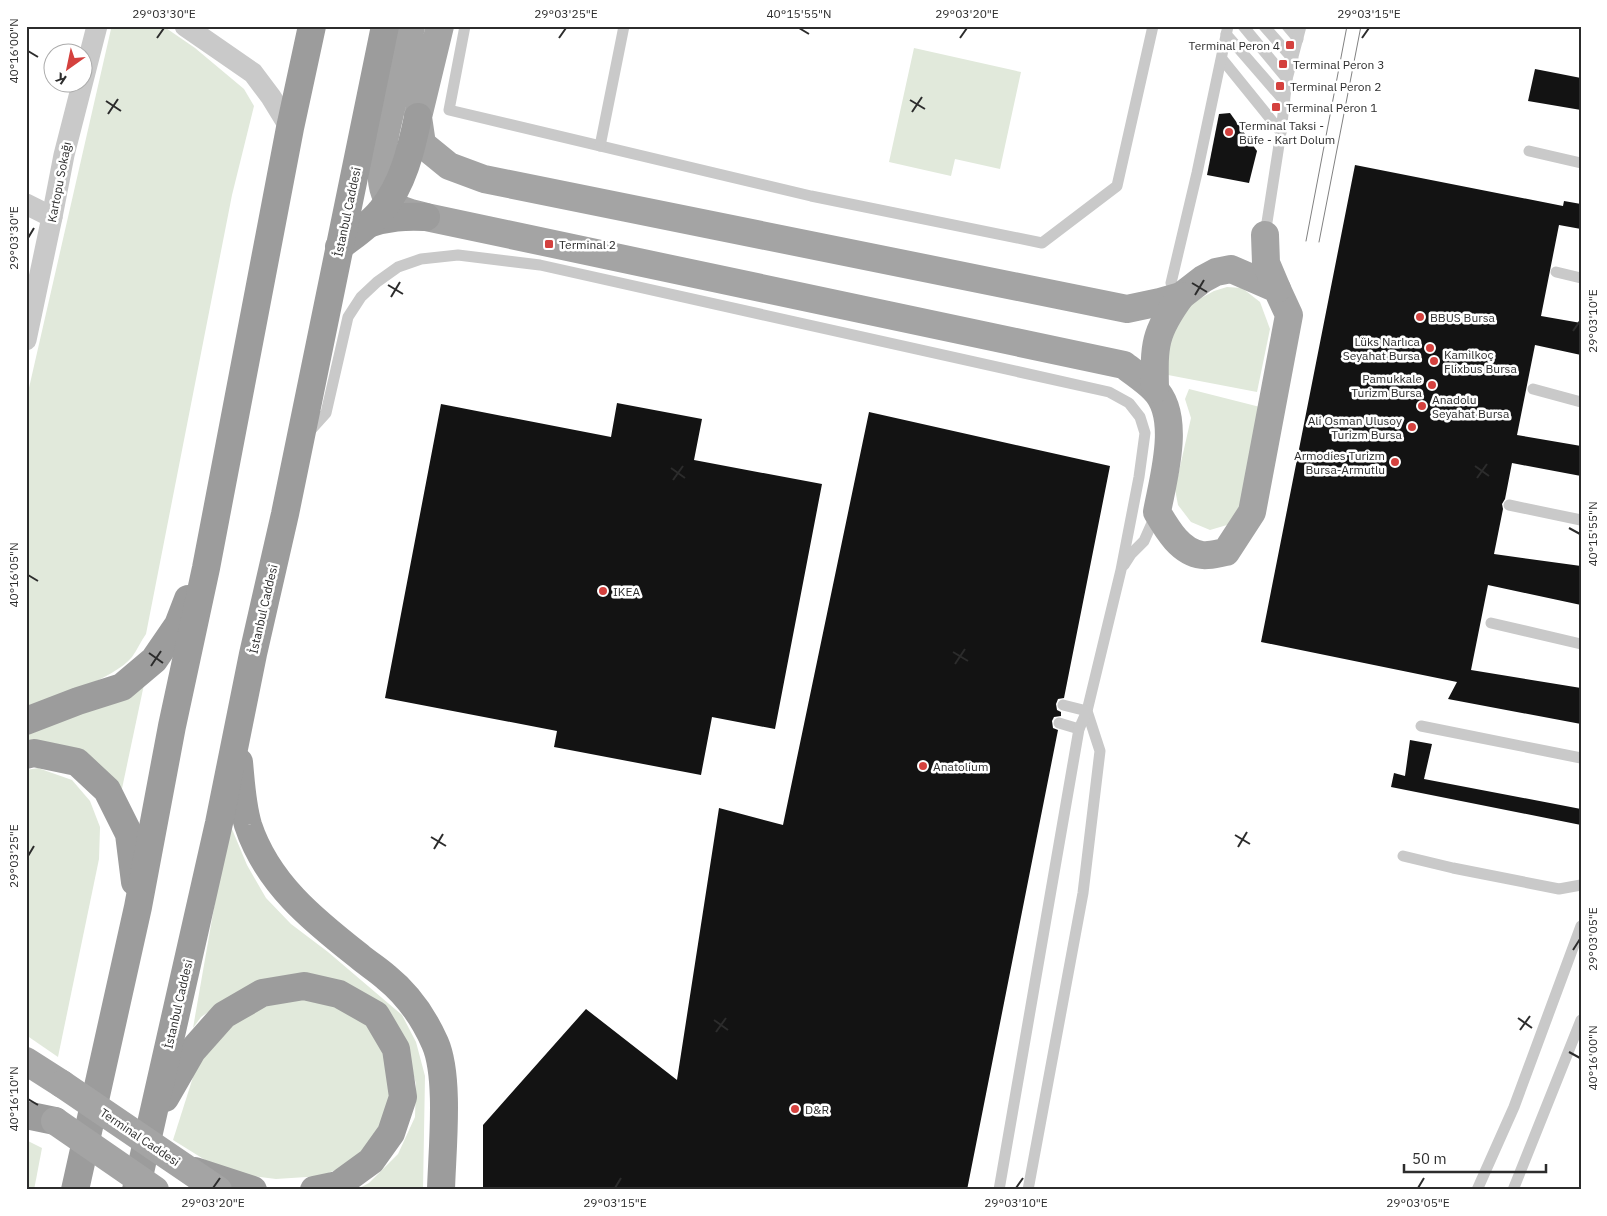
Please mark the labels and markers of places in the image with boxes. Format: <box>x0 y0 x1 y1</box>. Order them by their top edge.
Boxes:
place label: Terminal Peron 4 <box>1189 38 1280 53</box>
marker: Terminal Peron 4 <box>1284 39 1296 51</box>
place label: Terminal Peron 3 <box>1293 57 1384 72</box>
marker: Terminal Peron 3 <box>1277 58 1289 70</box>
place label: Terminal Peron 2 <box>1290 79 1381 94</box>
marker: Terminal Peron 2 <box>1274 80 1286 92</box>
place label: Terminal Peron 1 <box>1286 100 1377 115</box>
marker: Terminal Peron 1 <box>1270 101 1282 113</box>
place label: Terminal Taksi - Büfe - Kart Dolum <box>1239 118 1335 147</box>
marker: Terminal Taksi - Büfe - Kart Dolum <box>1223 126 1235 138</box>
place label: Terminal 2 <box>559 237 616 252</box>
marker: Terminal 2 <box>543 238 555 250</box>
place label: BBUS Bursa <box>1430 310 1496 325</box>
marker: BBUS Bursa <box>1414 311 1426 323</box>
place label: Lüks Narlıca Seyahat Bursa <box>1343 334 1421 363</box>
marker: Lüks Narlıca Seyahat Bursa <box>1424 342 1436 354</box>
place label: Kamilkoç Flixbus Bursa <box>1444 347 1517 376</box>
marker: Kamilkoç Flixbus Bursa <box>1428 355 1440 367</box>
place label: Pamukkale Turizm Bursa <box>1351 371 1423 400</box>
marker: Pamukkale Turizm Bursa <box>1426 379 1438 391</box>
place label: Anadolu Seyahat Bursa <box>1432 392 1510 421</box>
marker: Anadolu Seyahat Bursa <box>1416 400 1428 412</box>
place label: Ali Osman Ulusoy Turizm Bursa <box>1308 413 1403 442</box>
marker: Ali Osman Ulusoy Turizm Bursa <box>1406 421 1418 433</box>
place label: Armodies Turizm Bursa-Armutlu <box>1294 448 1385 477</box>
marker: Armodies Turizm Bursa-Armutlu <box>1389 456 1401 468</box>
place label: IKEA <box>613 584 640 599</box>
marker: IKEA <box>597 585 609 597</box>
place label: Anatolium <box>933 759 988 774</box>
marker: Anatolium <box>917 760 929 772</box>
place label: D&R <box>805 1102 829 1117</box>
marker: D&R <box>789 1103 801 1115</box>

